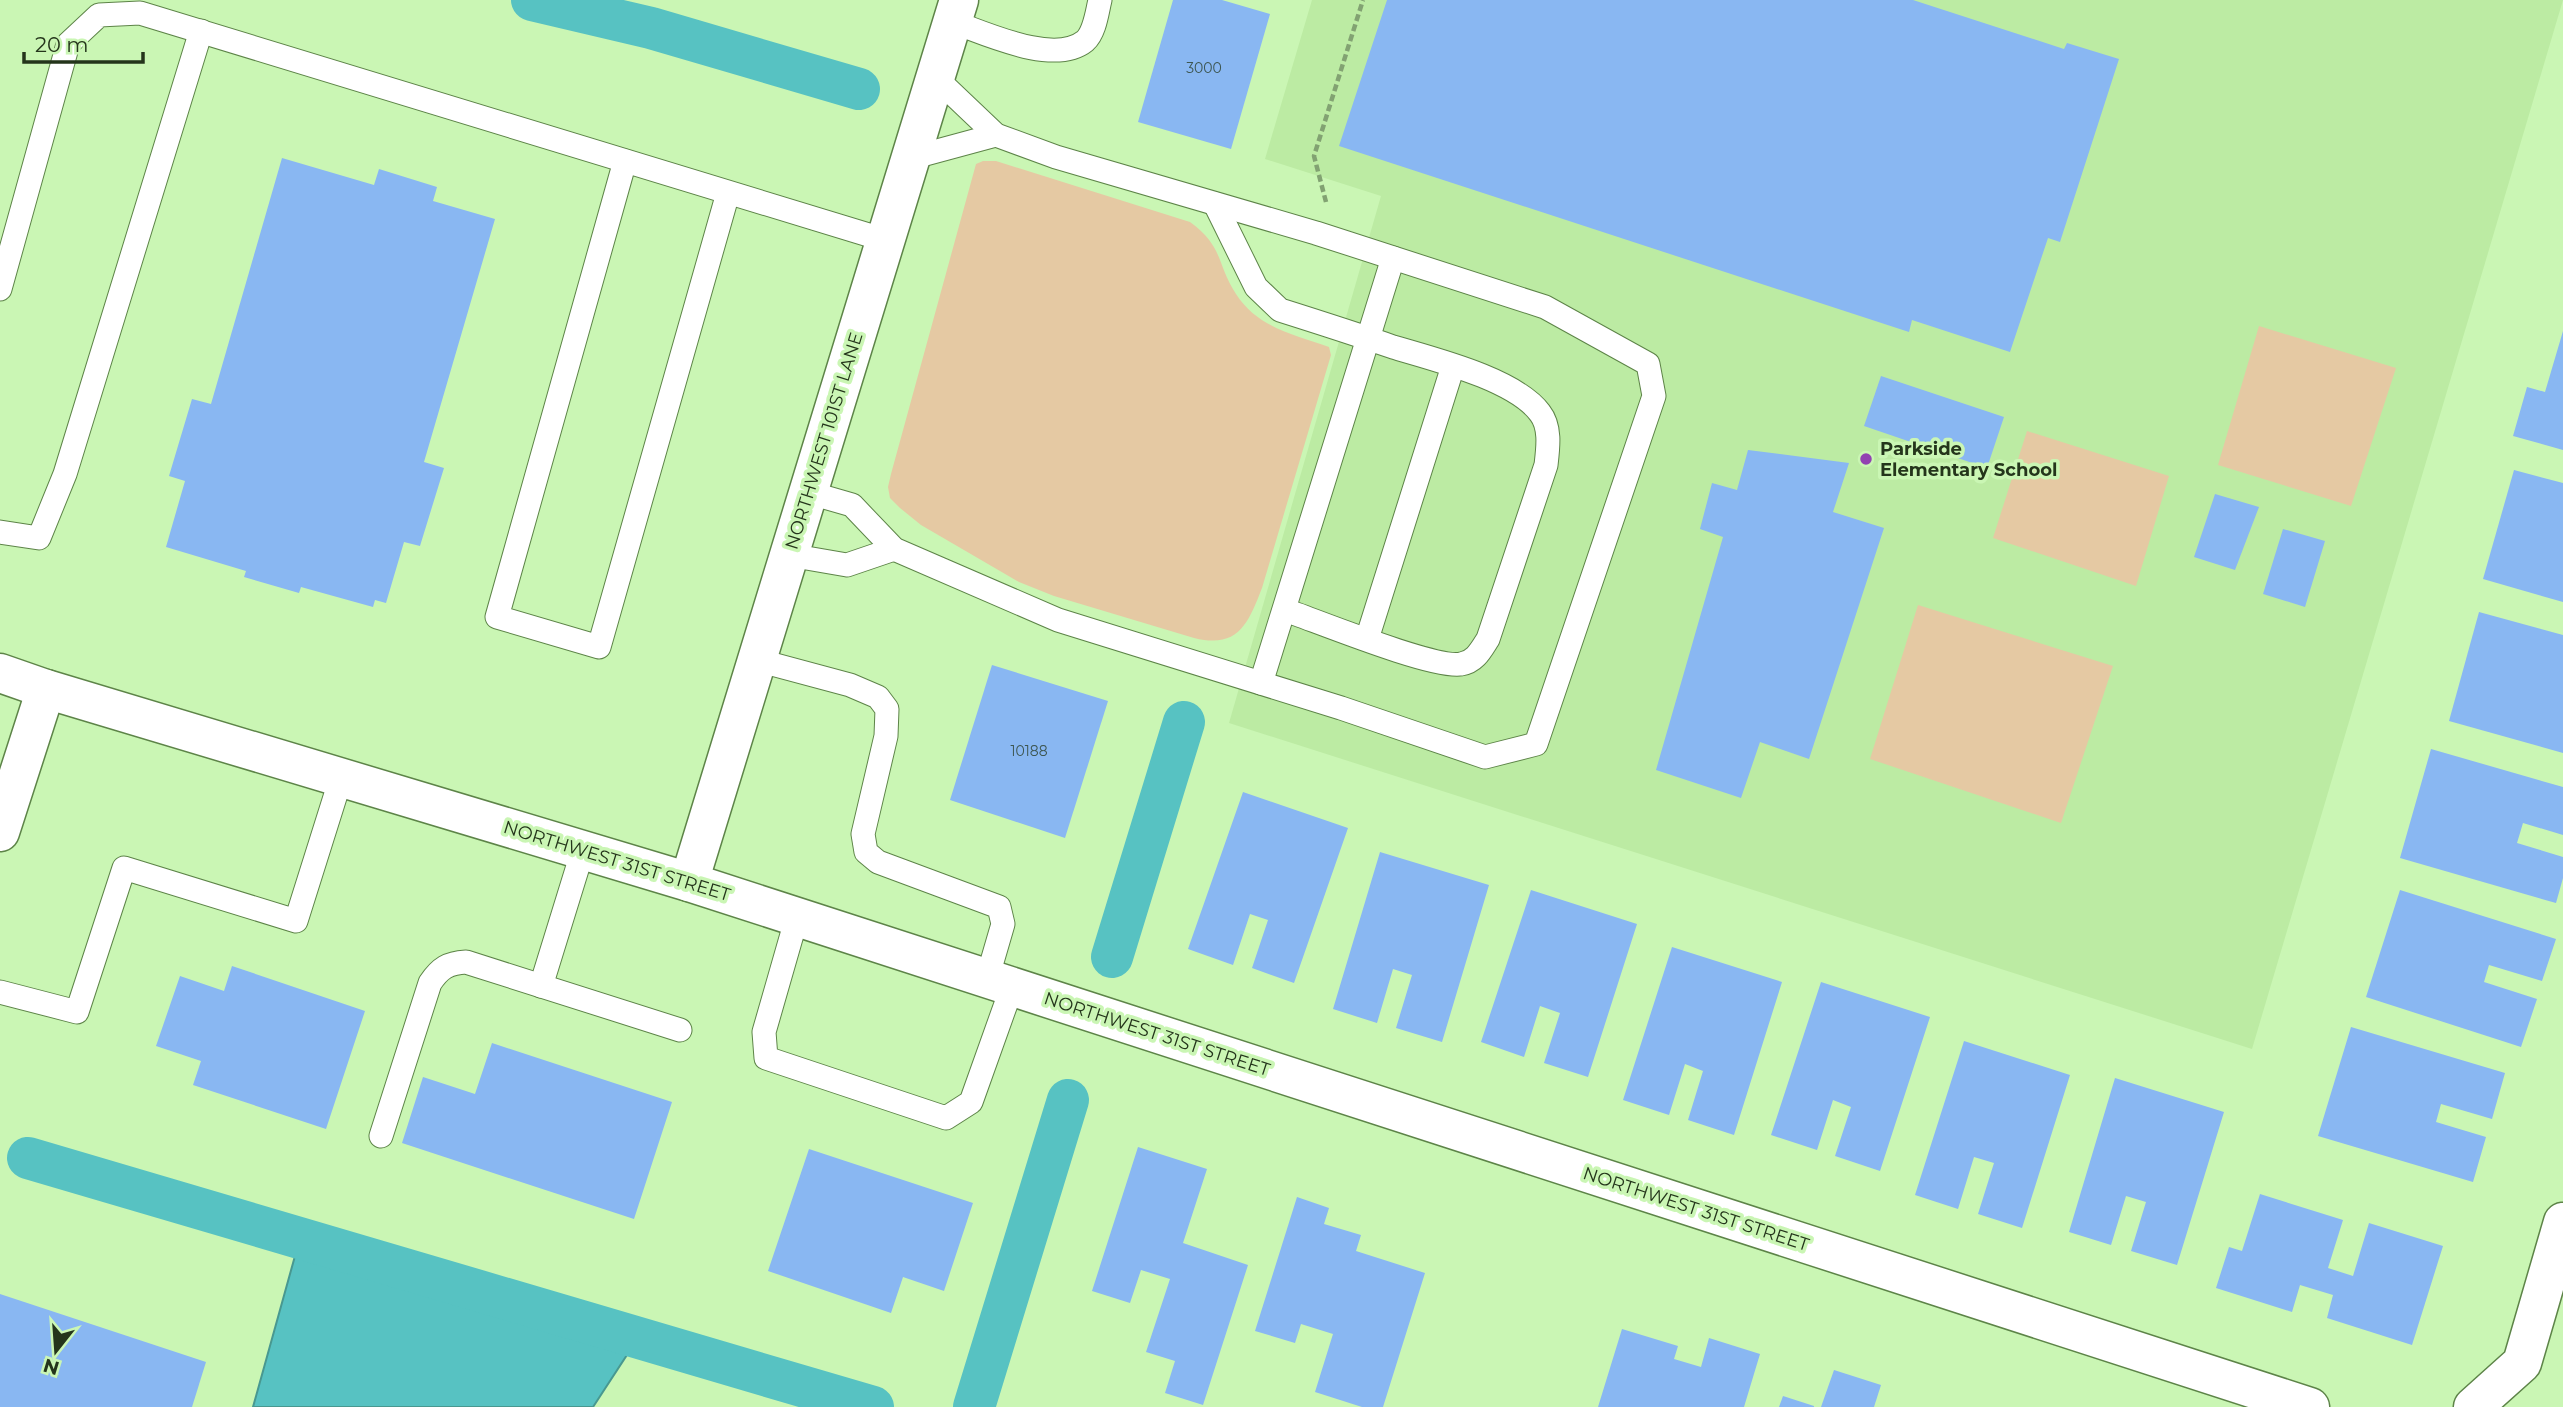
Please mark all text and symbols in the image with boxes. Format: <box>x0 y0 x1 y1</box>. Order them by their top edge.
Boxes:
scale bar <box>24 21 144 65</box>
text: 20 m <box>35 32 89 57</box>
house number: 3000 <box>1186 59 1222 77</box>
street label: NORTHWEST 101ST LANE <box>780 330 868 552</box>
place label: Parkside Elementary School <box>1880 438 2057 481</box>
marker: Parkside Elementary School <box>1858 451 1874 467</box>
house number: 10188 <box>1010 742 1048 760</box>
street label: NORTHWEST 31ST STREET <box>501 816 734 906</box>
street label: NORTHWEST 31ST STREET <box>1041 987 1273 1081</box>
street label: NORTHWEST 31ST STREET <box>1580 1162 1812 1256</box>
north arrow <box>21 1316 91 1386</box>
text: N <box>40 1354 62 1380</box>

